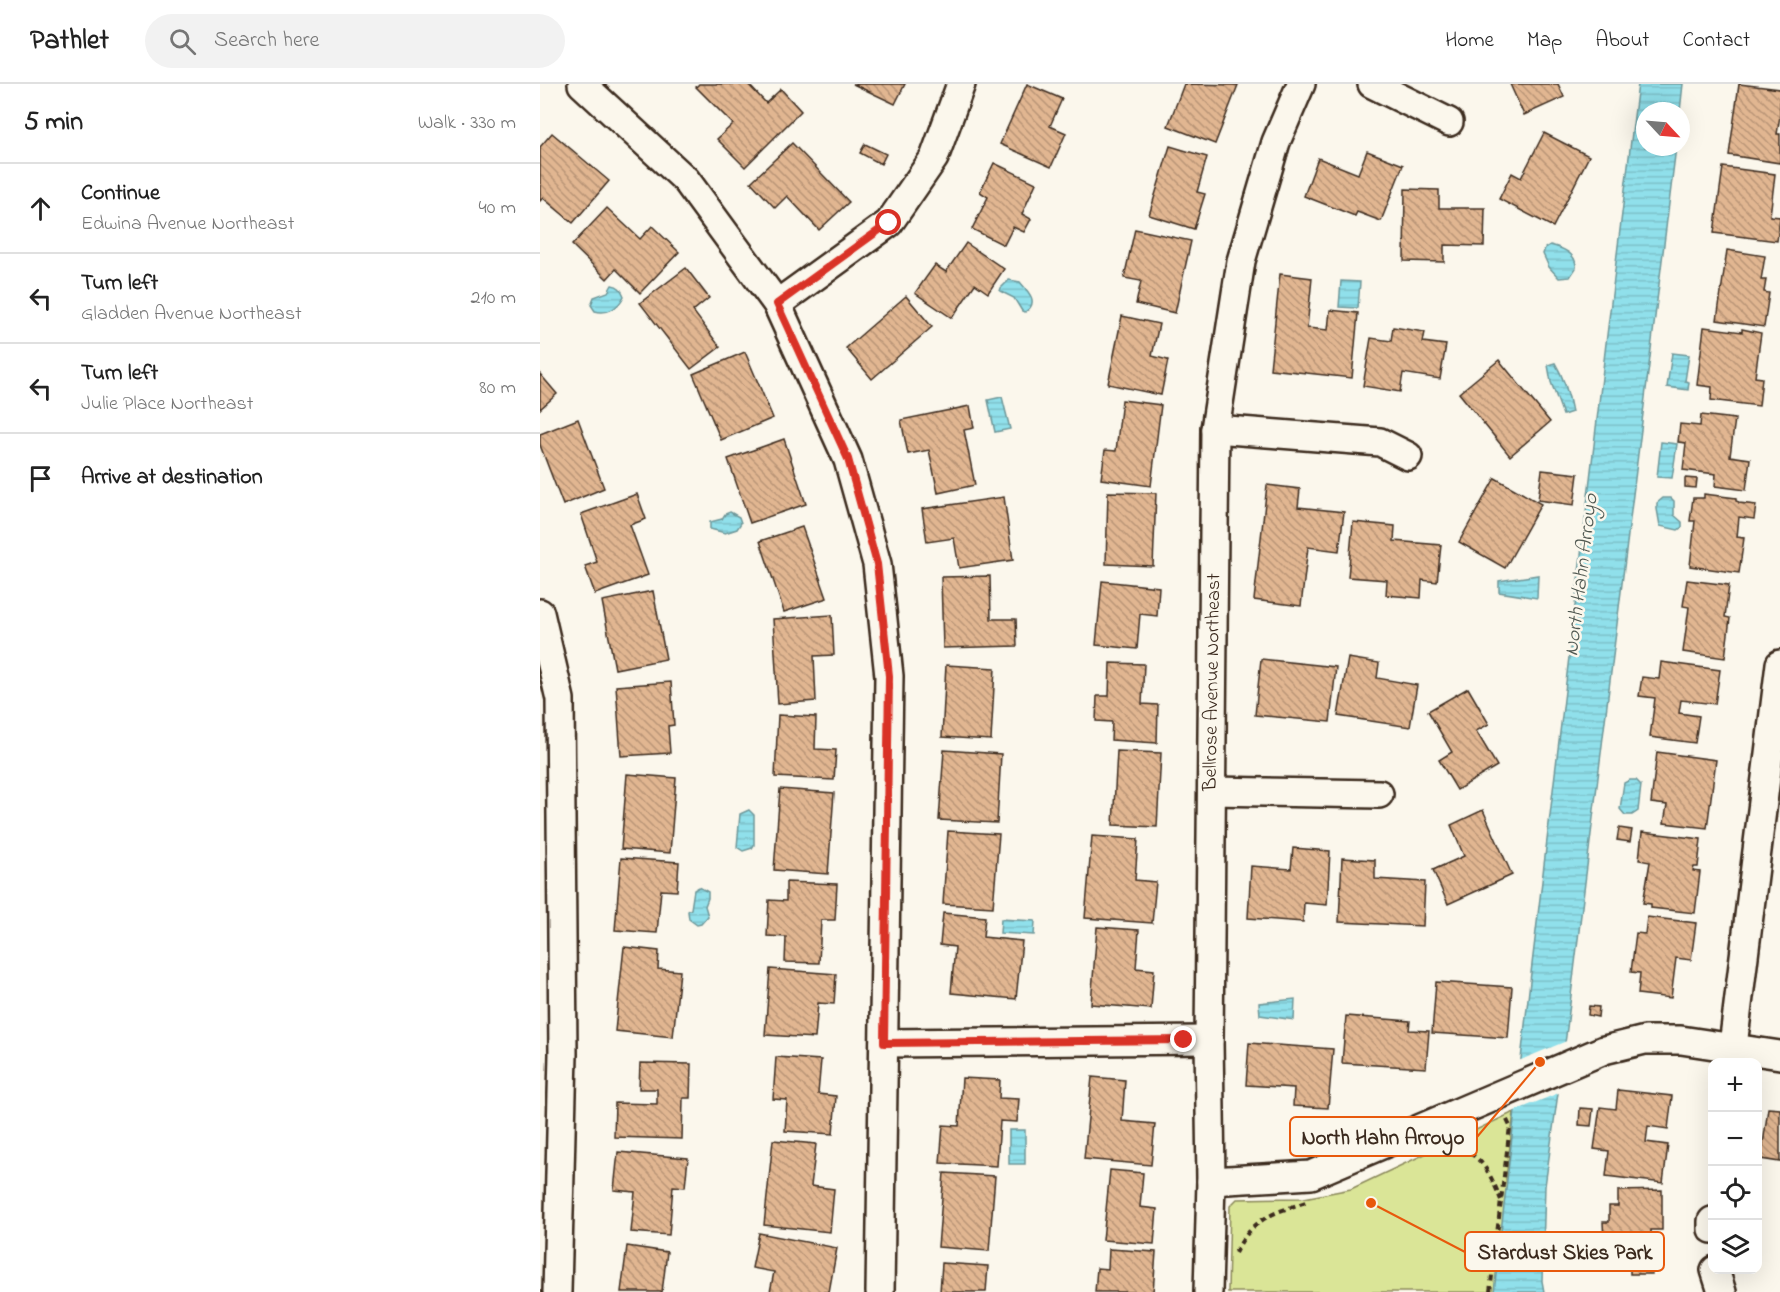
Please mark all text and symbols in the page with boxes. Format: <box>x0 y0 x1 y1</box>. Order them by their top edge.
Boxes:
search box <box>145 14 565 68</box>
text: Pathlet <box>30 21 109 62</box>
icon: search <box>166 25 199 58</box>
text: Search here <box>214 25 319 57</box>
text: Home <box>1445 26 1494 56</box>
text: Map <box>1527 26 1562 56</box>
text: About <box>1595 26 1649 56</box>
text: Contact <box>1682 26 1750 56</box>
north arrow <box>1636 102 1690 156</box>
text: 5 min <box>24 104 83 142</box>
text: Walk · 330 m <box>418 109 516 138</box>
text: Continue <box>81 178 160 210</box>
icon: ahead <box>24 192 57 225</box>
text: 40 m <box>479 194 516 223</box>
route start <box>875 209 901 235</box>
text: Edwina Avenue Northeast <box>81 210 295 239</box>
text: Turn left <box>81 268 158 300</box>
icon: left <box>24 282 57 315</box>
text: 210 m <box>471 284 516 313</box>
text: Gladden Avenue Northeast <box>81 300 302 329</box>
text: Turn left <box>81 358 158 390</box>
icon: left <box>24 372 57 405</box>
text: 80 m <box>479 374 516 403</box>
text: Julie Place Northeast <box>81 390 253 419</box>
icon: arrive <box>24 462 57 495</box>
text: Arrive at destination <box>81 462 263 494</box>
water label: North Hahn Arroyo <box>1557 491 1607 658</box>
street label: Bellrose Avenue Northeast <box>1197 573 1229 792</box>
route end <box>1170 1026 1196 1052</box>
map controls <box>1708 1058 1762 1274</box>
button: + <box>1708 1058 1762 1112</box>
button: − <box>1708 1112 1762 1166</box>
callout: North Hahn Arroyo <box>1290 1117 1477 1156</box>
text: North Hahn Arroyo <box>1301 1124 1465 1156</box>
button: locate <box>1708 1166 1762 1220</box>
button: layers <box>1708 1220 1762 1274</box>
callout: Stardust Skies Park <box>1465 1232 1664 1271</box>
text: Stardust Skies Park <box>1478 1239 1653 1269</box>

